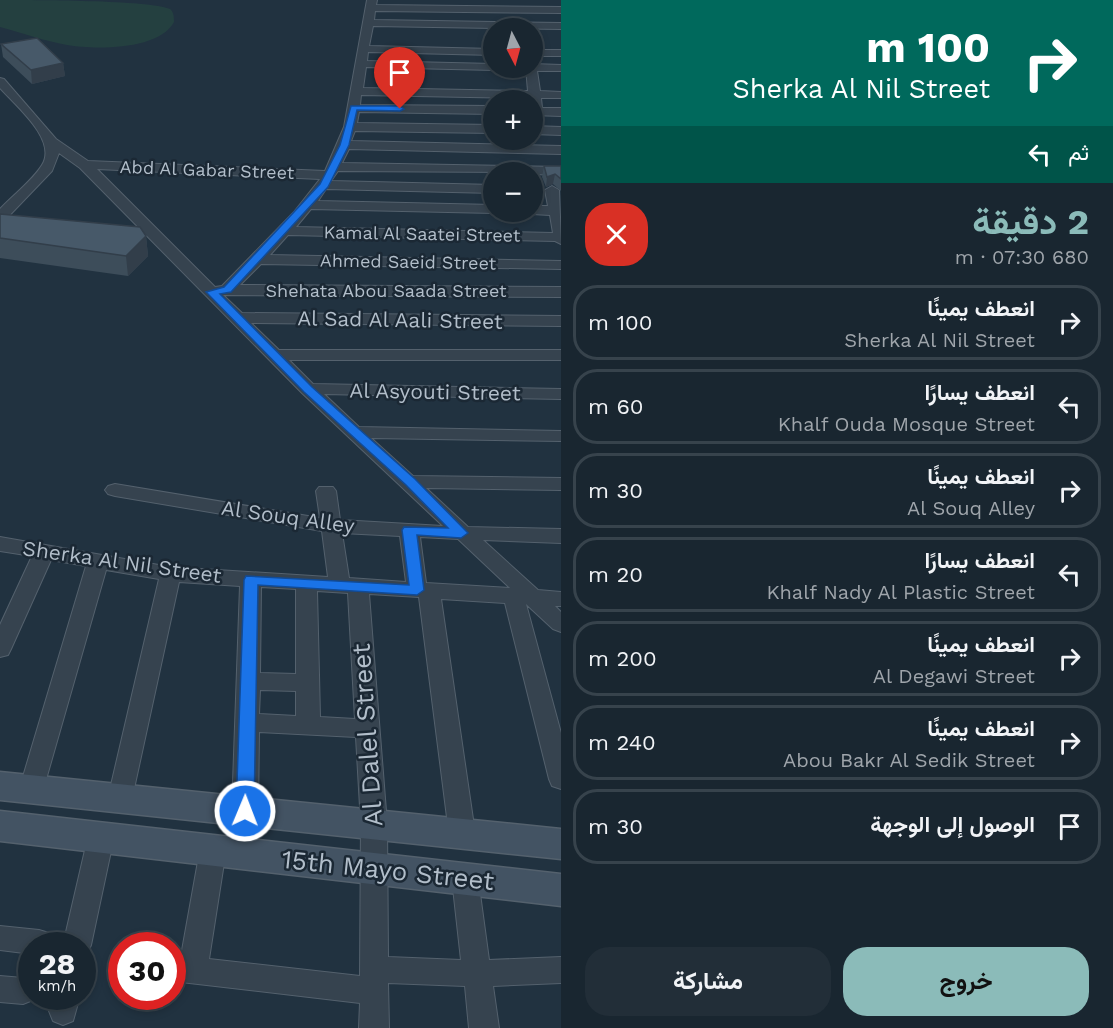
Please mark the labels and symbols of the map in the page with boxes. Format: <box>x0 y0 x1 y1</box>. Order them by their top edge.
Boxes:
north arrow <box>483 18 543 78</box>
pin <box>374 47 425 109</box>
street label: Abd Al Gabar Street <box>119 156 295 183</box>
street label: Kamal Al Saatei Street <box>323 221 521 246</box>
street label: Ahmed Saeid Street <box>320 249 497 274</box>
street label: Shehata Abou Saada Street <box>265 280 507 301</box>
street label: Al Sad Al Aali Street <box>297 305 503 334</box>
street label: Al Asyouti Street <box>349 378 521 405</box>
street label: Al Souq Alley <box>220 495 357 538</box>
street label: Sherka Al Nil Street <box>21 535 223 588</box>
street label: Al Dalel Street <box>346 642 388 828</box>
position arrow <box>213 779 277 843</box>
street label: 15th Mayo Street <box>280 844 496 896</box>
speed limit sign: 30 <box>108 932 186 1010</box>

